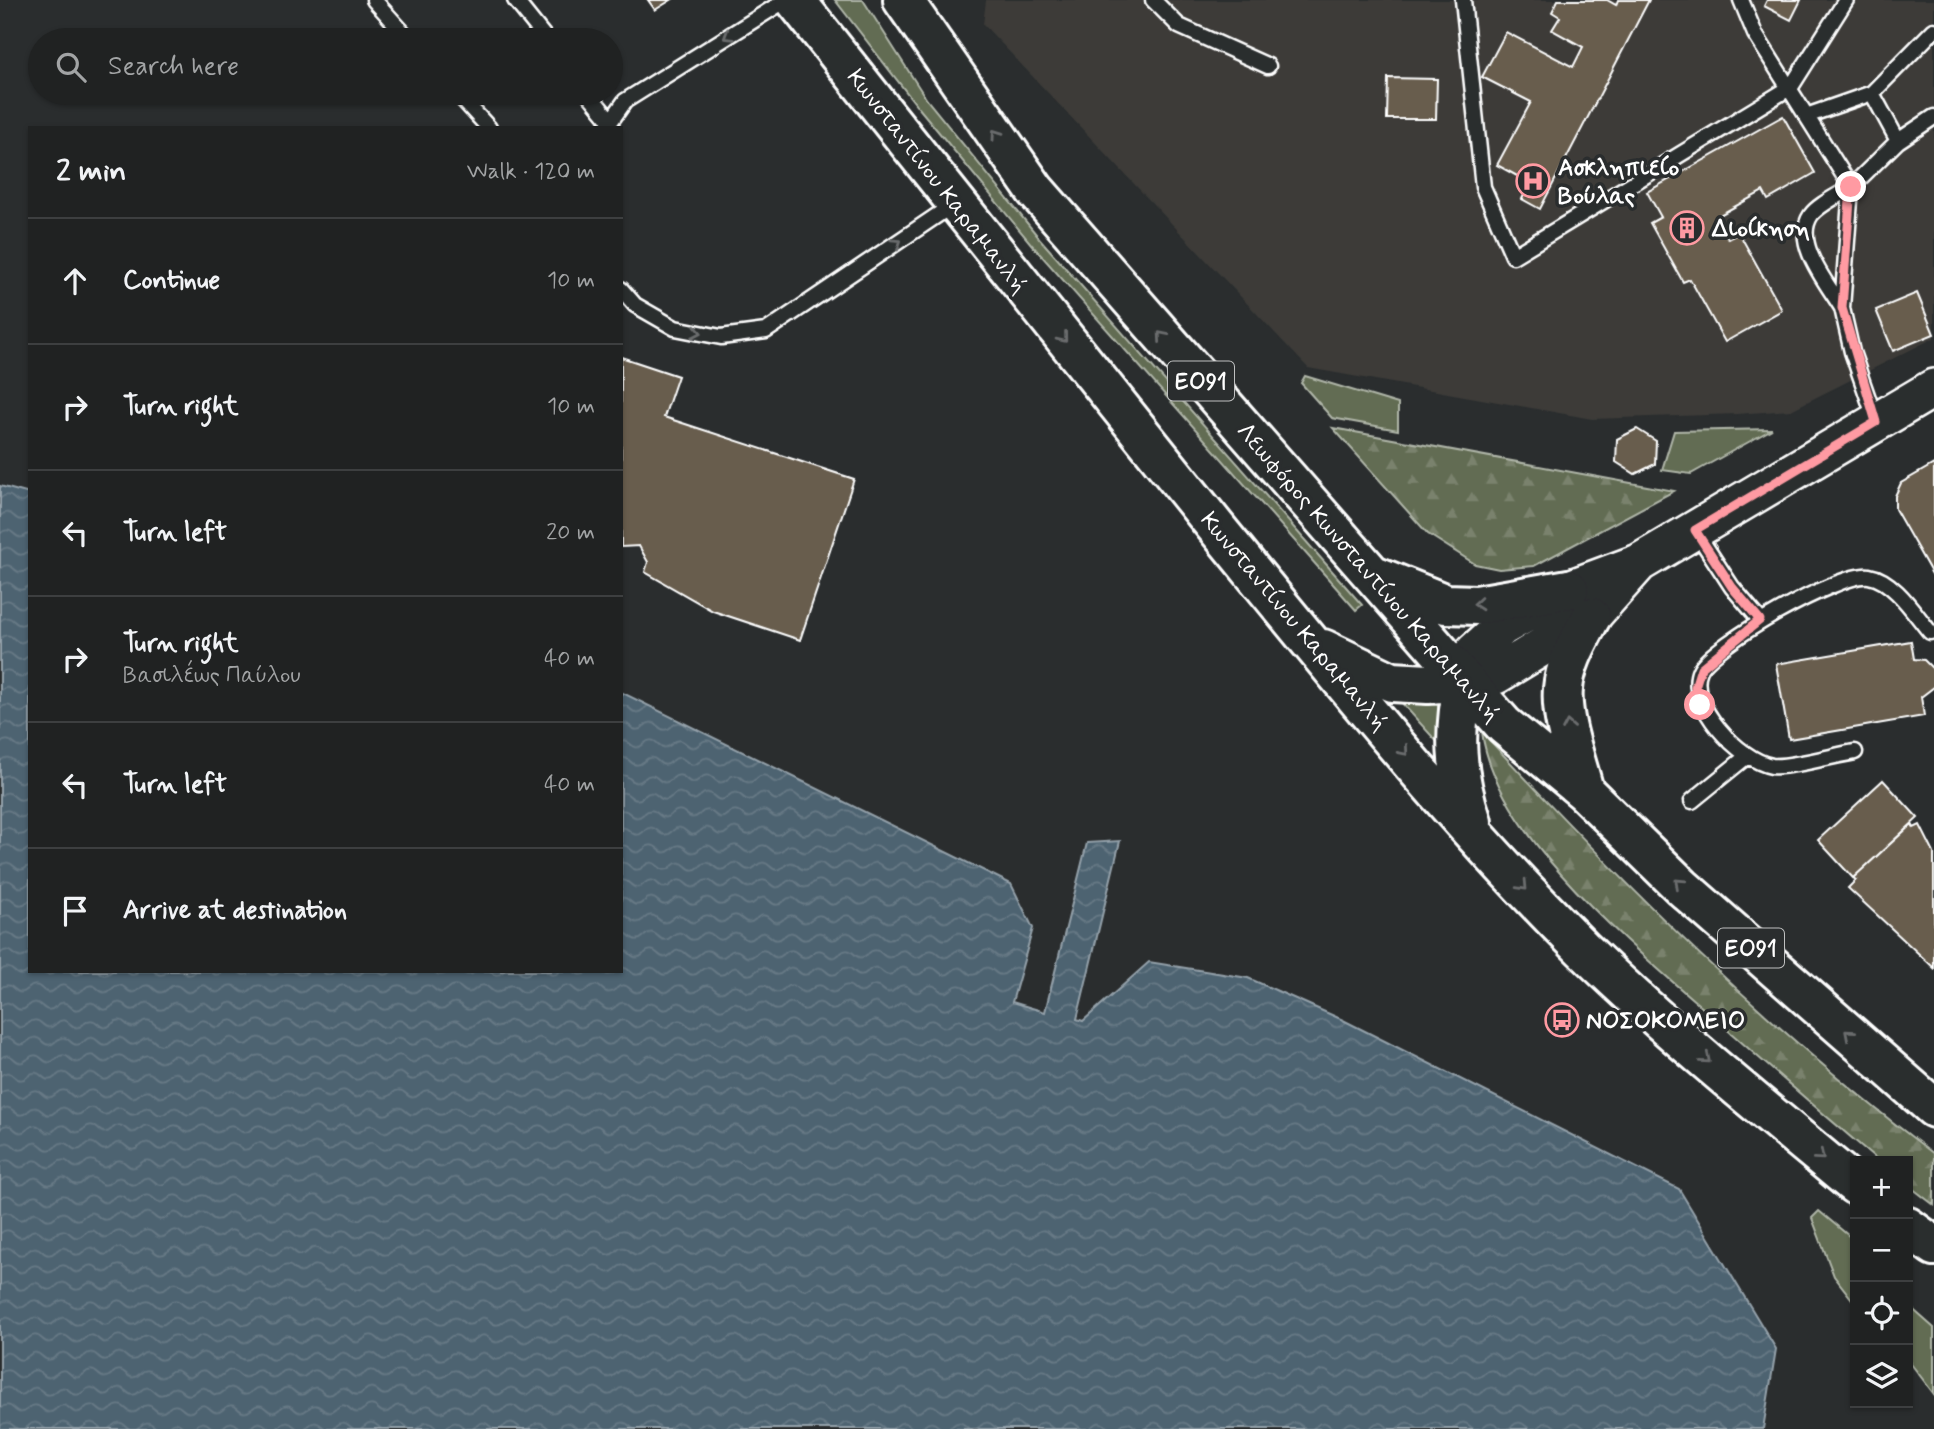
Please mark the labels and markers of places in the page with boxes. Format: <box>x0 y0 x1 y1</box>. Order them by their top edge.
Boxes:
place label: Ασκληπιείο Βούλας <box>1558 153 1680 212</box>
hospital icon: Ασκληπιείο Βούλας <box>1514 162 1552 200</box>
building icon: Διοίκηση <box>1668 209 1706 247</box>
place label: Διοίκηση <box>1711 214 1810 245</box>
bus stop icon: ΝΟΣΟΚΟΜΕΙΟ <box>1543 1001 1581 1039</box>
place label: ΝΟΣΟΚΟΜΕΙΟ <box>1586 1006 1745 1037</box>

